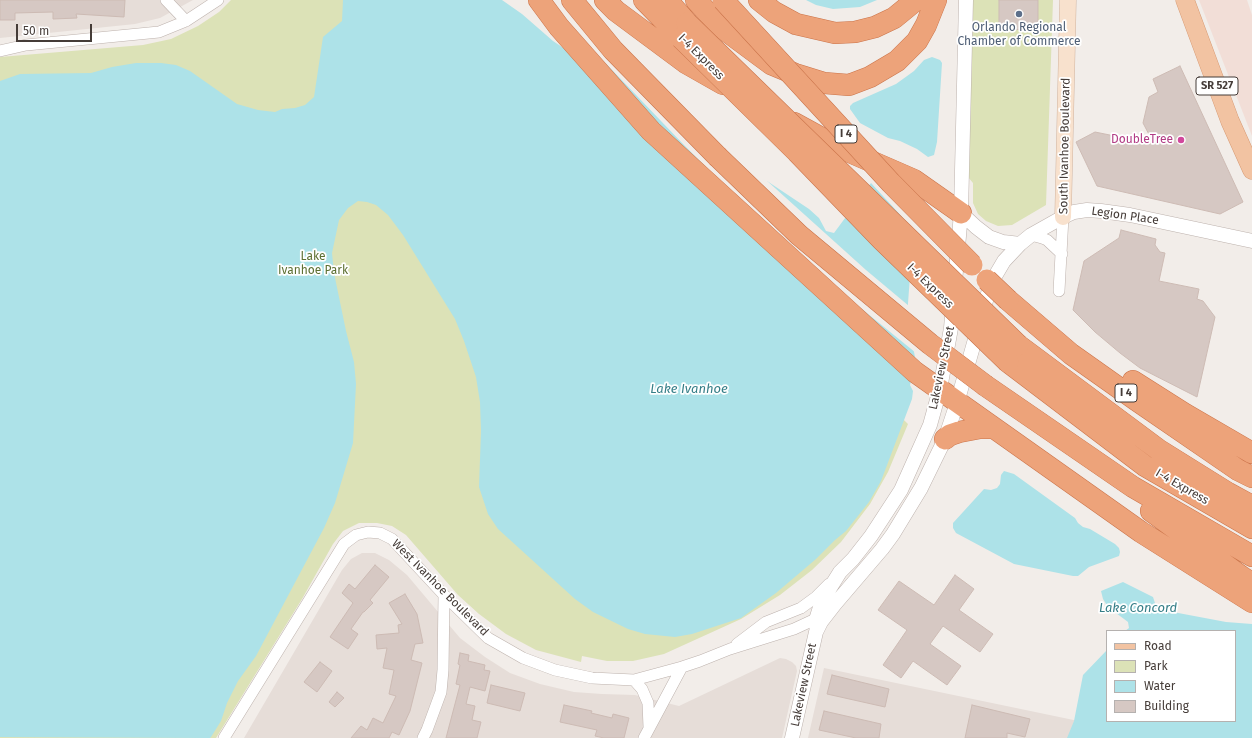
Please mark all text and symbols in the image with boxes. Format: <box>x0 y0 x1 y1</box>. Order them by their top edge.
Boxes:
marker: Orlando Regional Chamber of Commerce <box>1014 9 1024 19</box>
scale bar <box>18 16 94 42</box>
place label: Orlando Regional Chamber of Commerce <box>957 21 1081 49</box>
text: 50 m <box>23 24 49 38</box>
street label: I-4 Express <box>675 31 727 83</box>
road number: SR 527 <box>1196 77 1238 95</box>
street label: South Ivanhoe Boulevard <box>1057 78 1073 214</box>
road number: I 4 <box>835 125 857 143</box>
place label: DoubleTree <box>1111 133 1173 147</box>
marker: DoubleTree <box>1176 135 1186 145</box>
street label: Legion Place <box>1090 204 1160 228</box>
park label: Lake Ivanhoe Park <box>278 250 348 278</box>
street label: I-4 Express <box>904 260 956 312</box>
street label: Lakeview Street <box>926 325 958 411</box>
water label: Lake Ivanhoe <box>650 381 728 397</box>
road number: I 4 <box>1115 384 1137 402</box>
street label: I-4 Express <box>1153 466 1211 508</box>
street label: West Ivanhoe Boulevard <box>389 537 491 639</box>
water label: Lake Concord <box>1099 600 1177 616</box>
legend <box>1106 630 1236 722</box>
text: Road <box>1144 639 1172 653</box>
street label: Lakeview Street <box>788 642 820 728</box>
text: Park <box>1144 659 1168 673</box>
text: Water <box>1144 679 1175 693</box>
text: Building <box>1144 699 1189 713</box>

